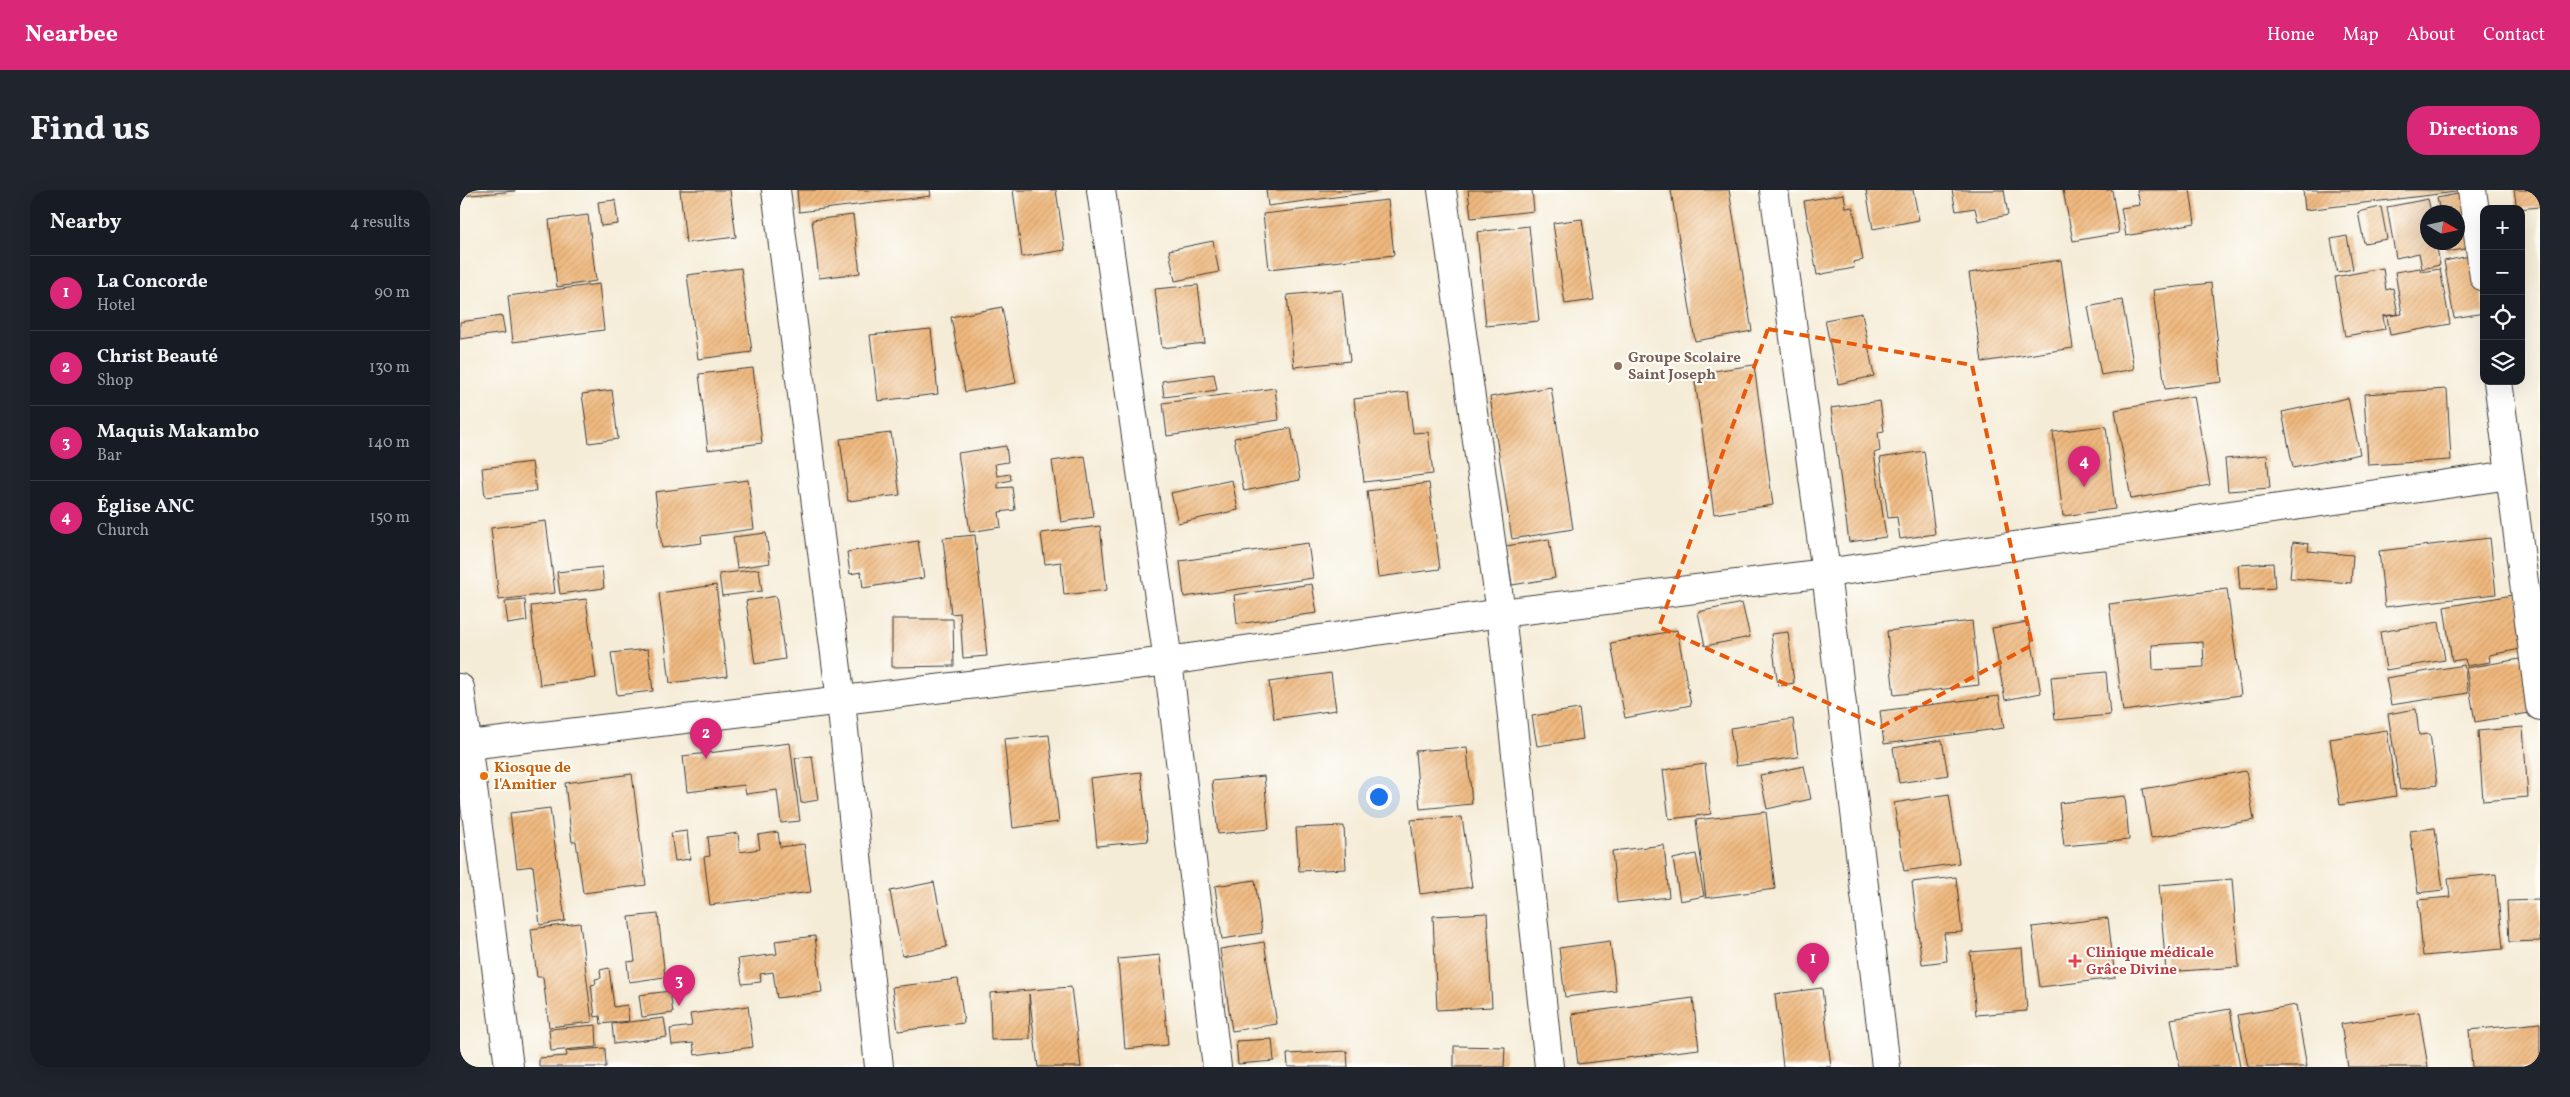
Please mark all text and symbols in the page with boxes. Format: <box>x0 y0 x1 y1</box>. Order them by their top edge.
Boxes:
text: Nearbee <box>25 18 118 52</box>
text: Home <box>2267 23 2315 48</box>
text: Map <box>2343 23 2379 48</box>
text: About <box>2407 23 2455 48</box>
text: Contact <box>2483 23 2545 48</box>
text: Find us <box>30 106 150 154</box>
button: Directions <box>2407 106 2540 155</box>
north arrow <box>2420 205 2465 250</box>
map controls <box>2480 205 2525 385</box>
button: + <box>2480 205 2525 250</box>
text: Nearby <box>50 208 121 237</box>
text: 4 results <box>350 212 410 234</box>
button: − <box>2480 250 2525 295</box>
text: La Concorde <box>97 269 208 295</box>
text: 1 <box>63 282 69 304</box>
text: 90 m <box>374 282 410 304</box>
text: Hotel <box>97 295 135 317</box>
button: locate <box>2480 295 2525 340</box>
button: layers <box>2480 340 2525 385</box>
text: Christ Beauté <box>97 344 218 370</box>
place label: Groupe Scolaire Saint Joseph <box>1628 348 1741 386</box>
text: 2 <box>62 357 70 379</box>
text: 130 m <box>369 357 410 379</box>
marker: Groupe Scolaire Saint Joseph <box>1612 360 1624 372</box>
text: Shop <box>97 370 133 392</box>
text: Maquis Makambo <box>97 419 259 445</box>
text: 3 <box>62 432 70 454</box>
text: 140 m <box>368 432 410 454</box>
text: Bar <box>97 445 122 467</box>
pin: 4 <box>2068 446 2100 487</box>
text: Église ANC <box>97 494 194 520</box>
text: 4 <box>61 507 71 529</box>
text: 150 m <box>369 507 410 529</box>
text: Church <box>97 520 149 542</box>
pin: 2 <box>690 718 722 759</box>
place label: Kiosque de l'Amitier <box>494 758 571 796</box>
marker: Kiosque de l'Amitier <box>478 770 490 782</box>
your location <box>1366 784 1392 810</box>
pin: 1 <box>1797 943 1829 984</box>
place label: Clinique médicale Grâce Divine <box>2086 943 2214 981</box>
marker: Clinique médicale Grâce Divine <box>2068 954 2082 968</box>
pin: 3 <box>663 965 695 1006</box>

